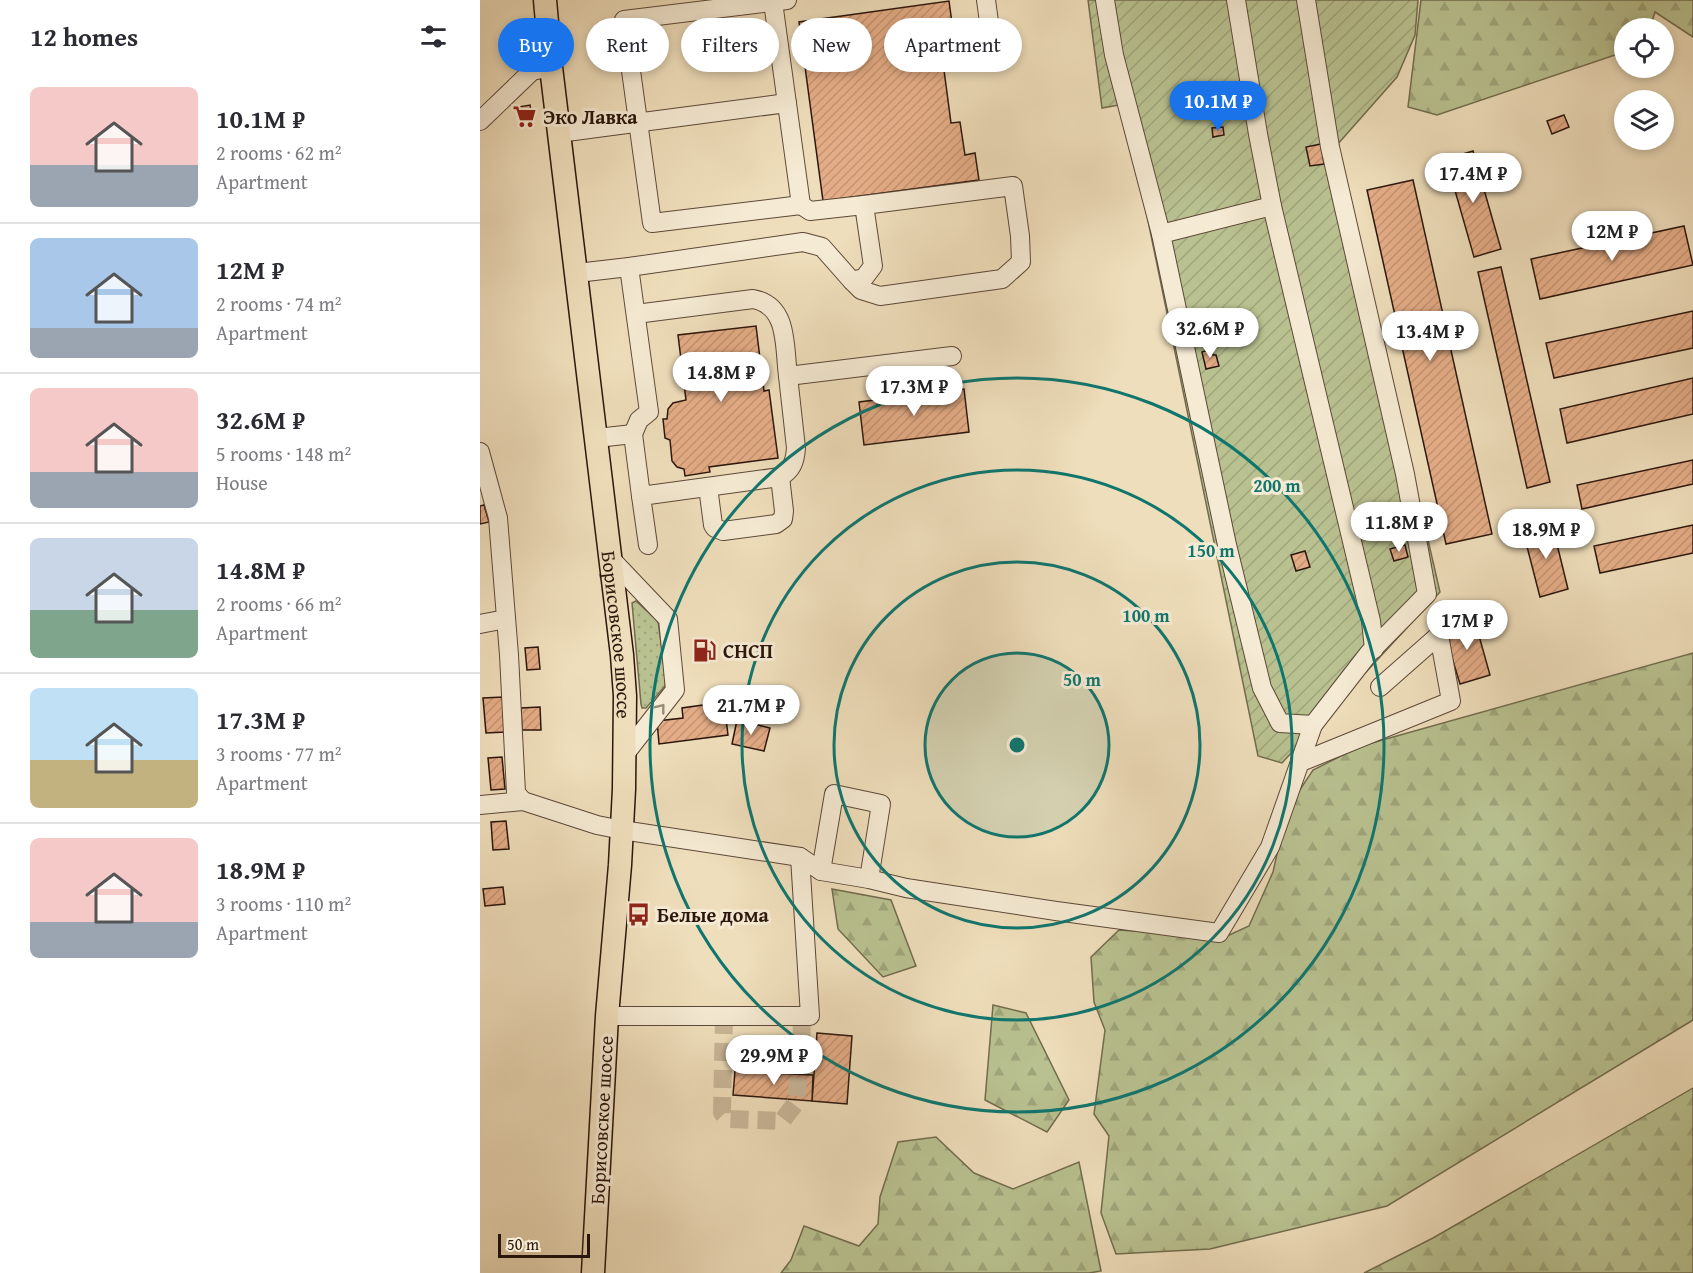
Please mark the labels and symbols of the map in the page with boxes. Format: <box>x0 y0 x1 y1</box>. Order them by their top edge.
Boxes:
pin: 10.1M ₽ <box>1163 81 1273 132</box>
place label: Эко Лавка <box>543 102 638 131</box>
supermarket icon: Эко Лавка <box>512 103 538 129</box>
pin: 17.4M ₽ <box>1418 153 1528 204</box>
pin: 12M ₽ <box>1570 211 1654 262</box>
pin: 32.6M ₽ <box>1155 308 1265 359</box>
pin: 13.4M ₽ <box>1375 311 1485 362</box>
pin: 14.8M ₽ <box>666 352 776 403</box>
pin: 17.3M ₽ <box>859 366 969 417</box>
text: 200 m <box>1253 472 1301 499</box>
pin: 11.8M ₽ <box>1344 502 1454 553</box>
pin: 18.9M ₽ <box>1491 509 1601 560</box>
text: 150 m <box>1187 537 1235 564</box>
street label: Борисовское шоссе <box>595 549 640 719</box>
pin: 17M ₽ <box>1425 600 1509 651</box>
text: 100 m <box>1122 602 1170 629</box>
place label: СНСП <box>723 636 773 665</box>
fuel station icon: СНСП <box>692 637 718 663</box>
text: 50 m <box>1063 666 1102 693</box>
pin: 21.7M ₽ <box>696 685 806 736</box>
one-way arrow <box>654 704 665 715</box>
centre of rings <box>1007 735 1027 755</box>
place label: Белые дома <box>657 900 770 929</box>
bus stop icon: Белые дома <box>626 901 652 927</box>
street label: Борисовское шоссе <box>582 1035 620 1205</box>
pin: 29.9M ₽ <box>719 1035 829 1086</box>
scale bar <box>498 1231 590 1258</box>

